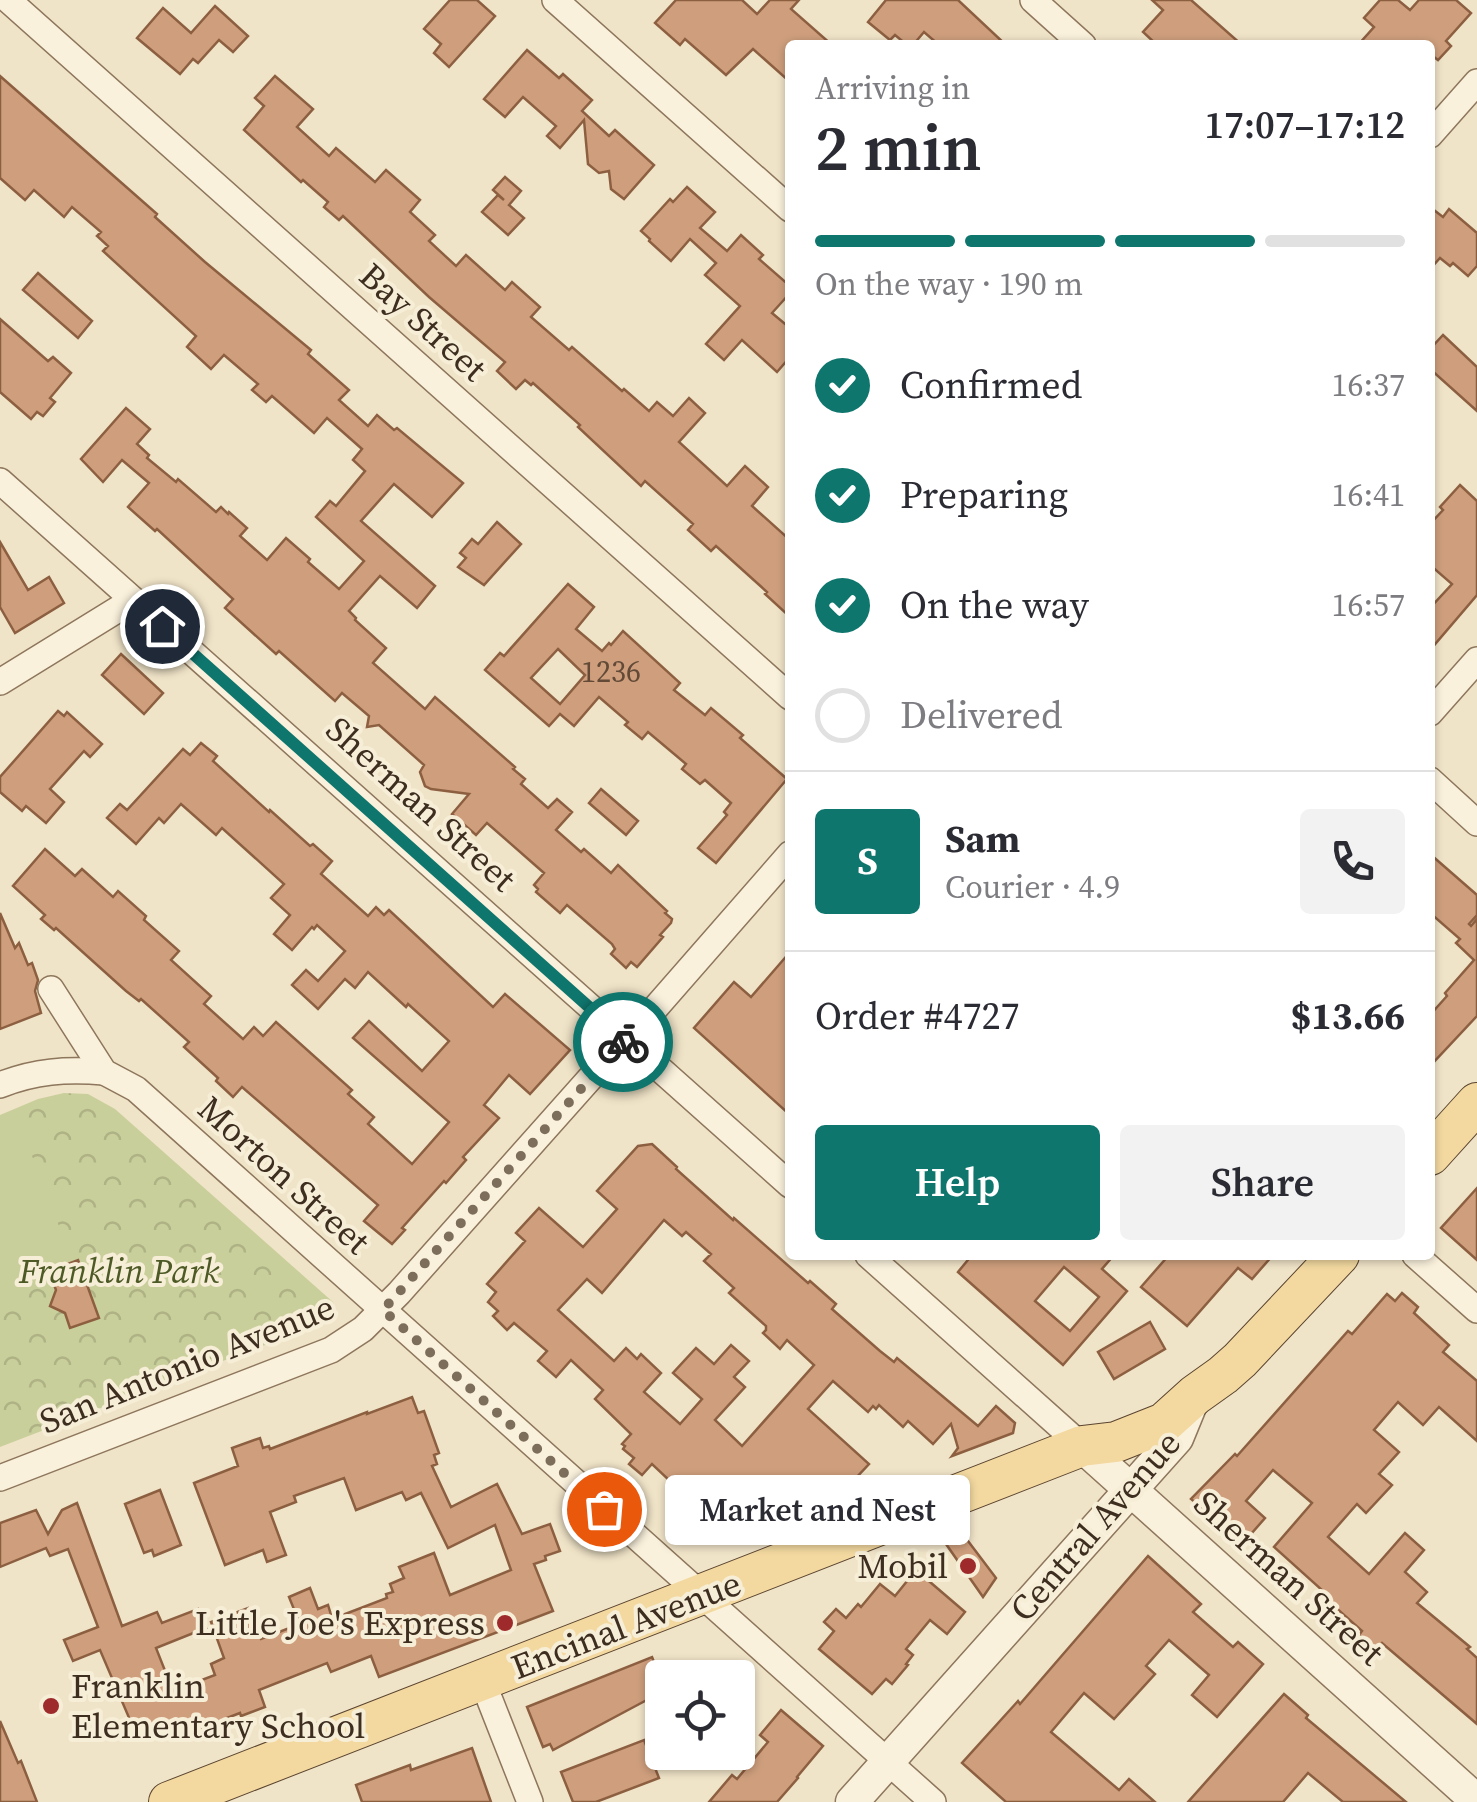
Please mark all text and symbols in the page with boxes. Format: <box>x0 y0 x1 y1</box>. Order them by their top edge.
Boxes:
text: Arriving in <box>815 66 970 110</box>
text: 17:07–17:12 <box>1204 99 1405 151</box>
text: 2 min <box>815 103 982 192</box>
street label: Bay Street <box>349 252 497 392</box>
text: On the way · 190 m <box>815 262 1083 306</box>
icon: check <box>815 358 870 413</box>
text: Confirmed <box>900 359 1082 411</box>
text: 16:37 <box>1331 363 1405 407</box>
icon: check <box>815 468 870 523</box>
text: Preparing <box>900 469 1068 521</box>
text: 16:41 <box>1331 473 1405 517</box>
icon: check <box>815 578 870 633</box>
text: On the way <box>900 579 1089 631</box>
text: 16:57 <box>1331 583 1405 627</box>
pin <box>120 584 205 669</box>
icon: home <box>135 599 190 654</box>
house number: 1236 <box>581 651 641 692</box>
text: Delivered <box>900 689 1063 741</box>
street label: Sherman Street <box>316 706 527 903</box>
button: phone <box>1300 809 1405 914</box>
text: Sam <box>945 813 1020 865</box>
text: S <box>857 835 878 887</box>
text: Courier · 4.9 <box>945 865 1120 909</box>
text: Order #4727 <box>815 990 1019 1042</box>
text: $13.66 <box>1291 990 1405 1042</box>
courier <box>573 992 673 1092</box>
icon: bike <box>596 1015 651 1070</box>
street label: Morton Street <box>188 1085 381 1266</box>
button: Help <box>815 1125 1100 1240</box>
button: Share <box>1120 1125 1405 1240</box>
park label: Franklin Park <box>18 1247 220 1295</box>
street label: San Antonio Avenue <box>33 1283 341 1445</box>
street label: Central Avenue <box>999 1420 1191 1632</box>
pin <box>562 1467 647 1552</box>
callout: Market and Nest <box>664 1474 969 1544</box>
street label: Sherman Street <box>1184 1480 1395 1677</box>
icon: bag <box>577 1482 632 1537</box>
text: Market and Nest <box>699 1488 936 1532</box>
place label: Mobil <box>857 1542 948 1590</box>
marker: Mobil <box>957 1555 979 1577</box>
street label: Encinal Avenue <box>504 1559 748 1691</box>
place label: Little Joe's Express <box>195 1599 485 1647</box>
marker: Little Joe's Express <box>494 1612 516 1634</box>
map controls <box>645 1660 755 1770</box>
button: locate <box>645 1660 755 1770</box>
place label: Franklin Elementary School <box>71 1662 365 1750</box>
marker: Franklin Elementary School <box>40 1695 62 1717</box>

